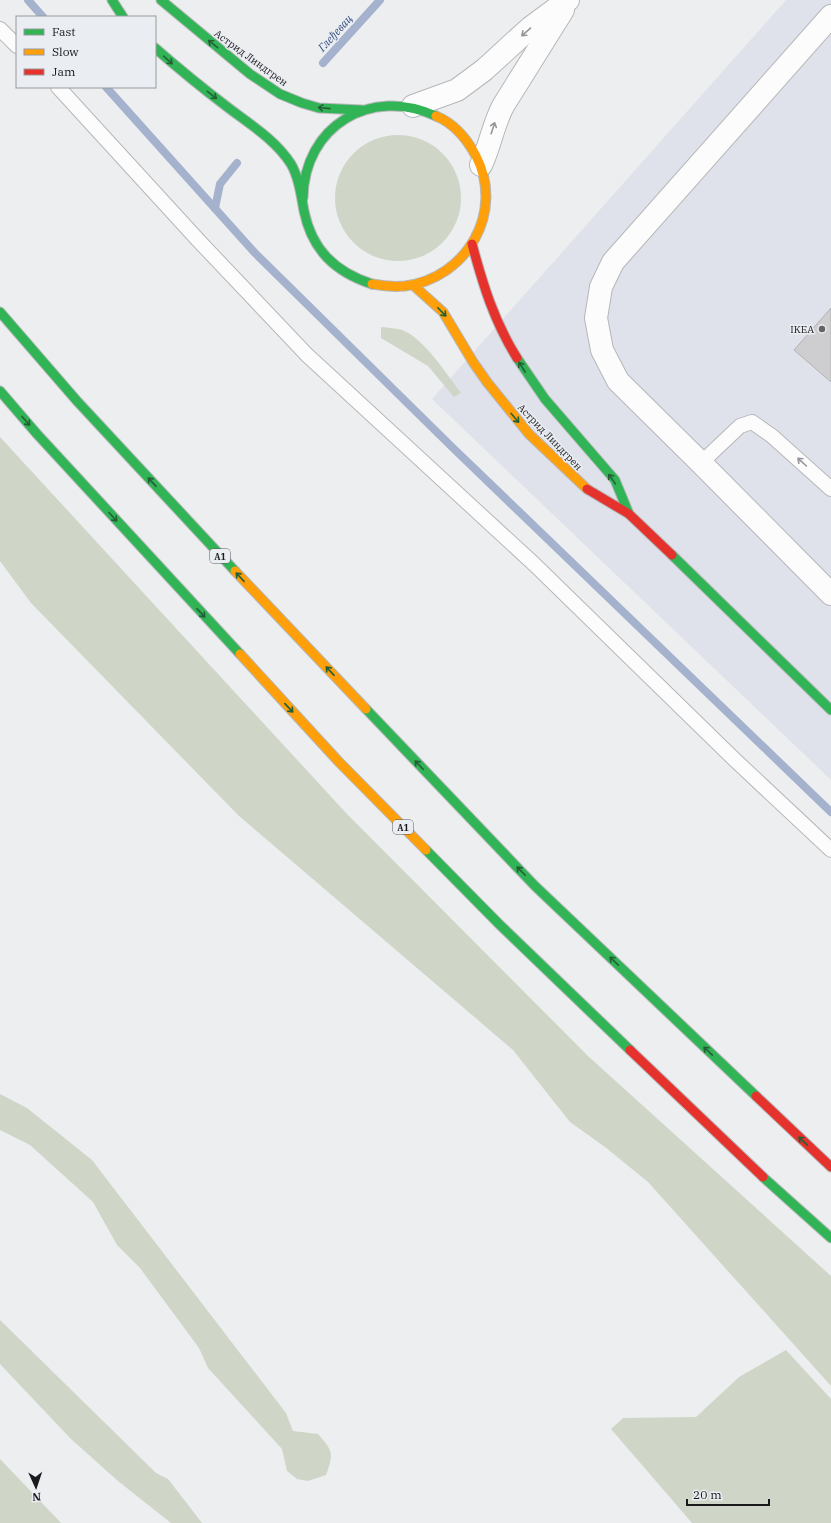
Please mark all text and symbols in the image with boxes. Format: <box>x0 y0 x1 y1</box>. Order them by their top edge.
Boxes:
water label: Глеђевац <box>314 11 356 55</box>
legend <box>16 16 156 88</box>
text: Fast <box>52 24 76 39</box>
street label: Астрид Линдгрен <box>212 27 291 89</box>
one-way arrow <box>521 27 531 36</box>
one-way arrow <box>207 40 218 48</box>
text: Slow <box>52 44 79 59</box>
one-way arrow <box>163 55 173 64</box>
text: Jam <box>52 64 76 79</box>
one-way arrow <box>206 91 217 100</box>
one-way arrow <box>318 105 331 112</box>
one-way arrow <box>490 122 497 135</box>
one-way arrow <box>437 307 446 317</box>
place label: IKEA <box>790 323 814 336</box>
marker: IKEA <box>817 324 827 334</box>
one-way arrow <box>518 361 526 373</box>
street label: Астрид Линдгрен <box>515 401 585 473</box>
one-way arrow <box>511 413 520 424</box>
one-way arrow <box>21 415 30 426</box>
one-way arrow <box>797 458 807 467</box>
one-way arrow <box>608 473 616 484</box>
one-way arrow <box>147 477 156 487</box>
one-way arrow <box>108 512 118 522</box>
road number: A1 <box>210 549 230 563</box>
one-way arrow <box>235 572 245 582</box>
one-way arrow <box>196 608 205 618</box>
one-way arrow <box>325 666 334 676</box>
one-way arrow <box>284 703 294 713</box>
one-way arrow <box>415 761 424 771</box>
road number: A1 <box>393 820 413 834</box>
one-way arrow <box>516 866 526 876</box>
one-way arrow <box>609 957 619 966</box>
one-way arrow <box>703 1046 713 1056</box>
one-way arrow <box>797 1136 808 1145</box>
north arrow <box>16 1467 56 1507</box>
scale bar <box>687 1481 769 1507</box>
text: 20 m <box>693 1487 722 1502</box>
text: N <box>32 1490 41 1504</box>

